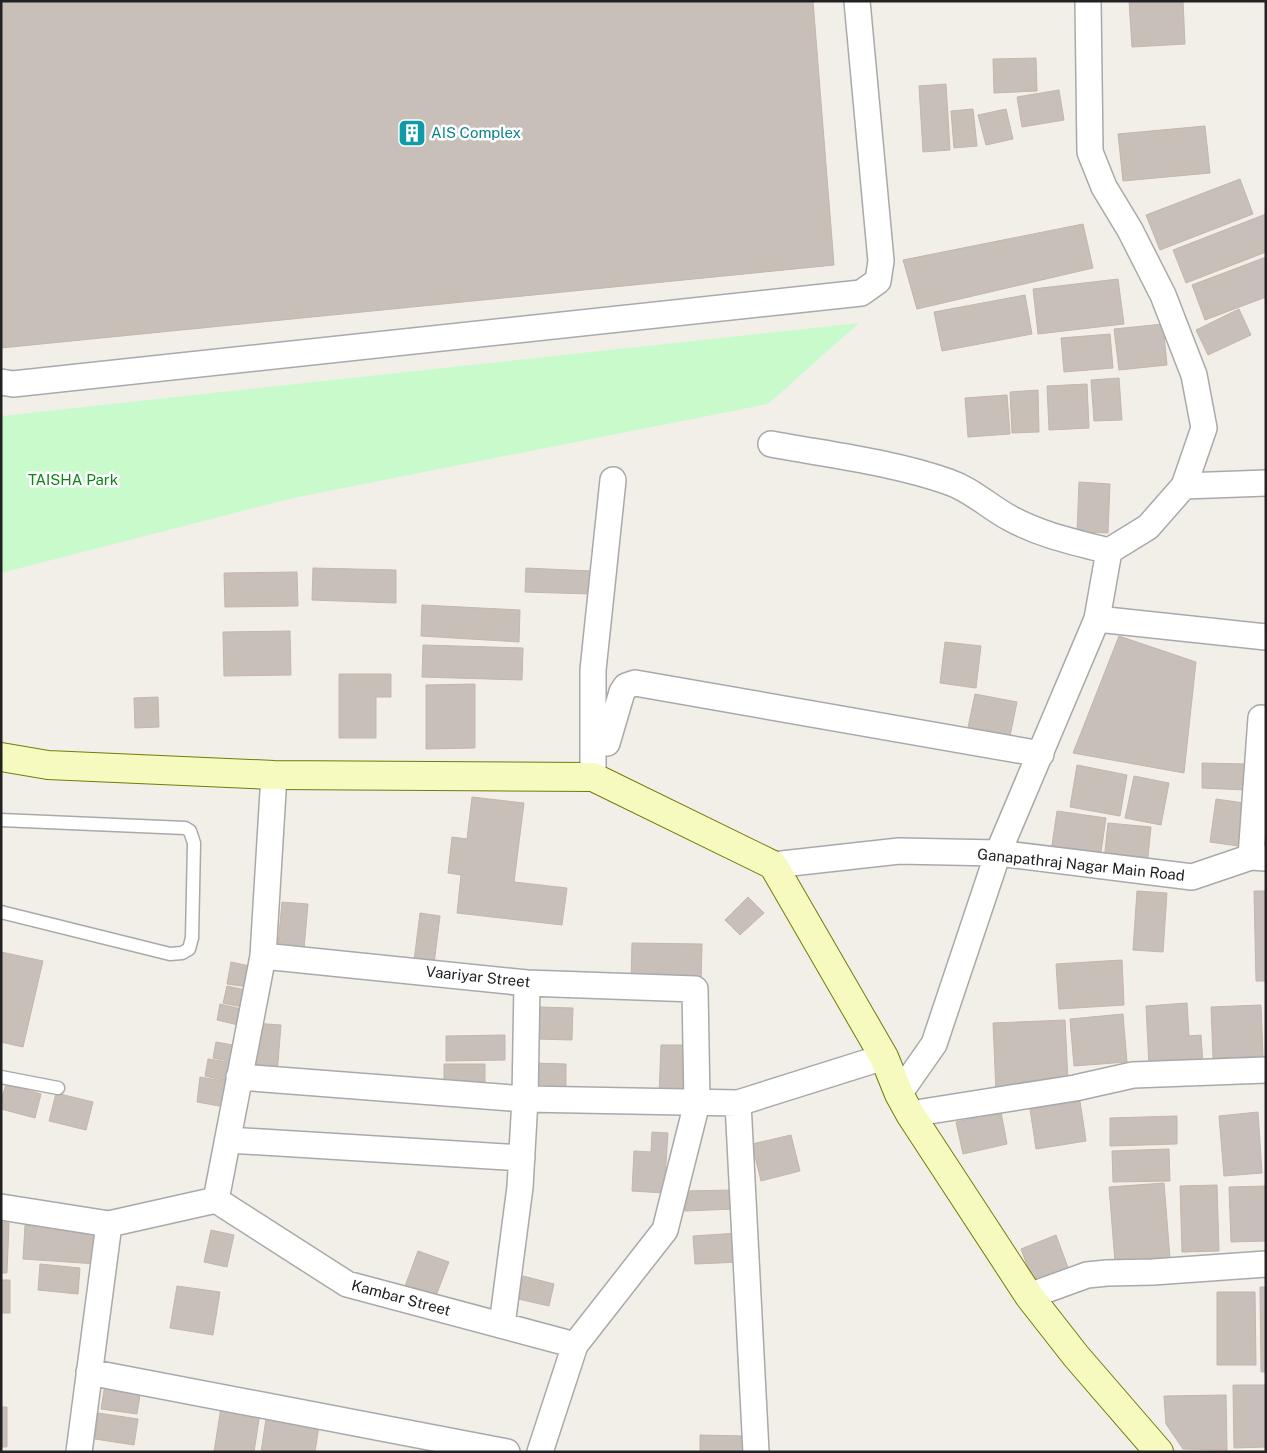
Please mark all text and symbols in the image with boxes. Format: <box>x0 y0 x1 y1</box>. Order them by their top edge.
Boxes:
building icon: AIS Complex <box>397 118 427 148</box>
place label: AIS Complex <box>431 124 521 141</box>
park label: TAISHA Park <box>28 471 118 488</box>
street label: Ganapathraj Nagar Main Road <box>976 845 1186 884</box>
street label: Vaariyar Street <box>425 963 531 990</box>
street label: Kambar Street <box>350 1276 453 1319</box>

